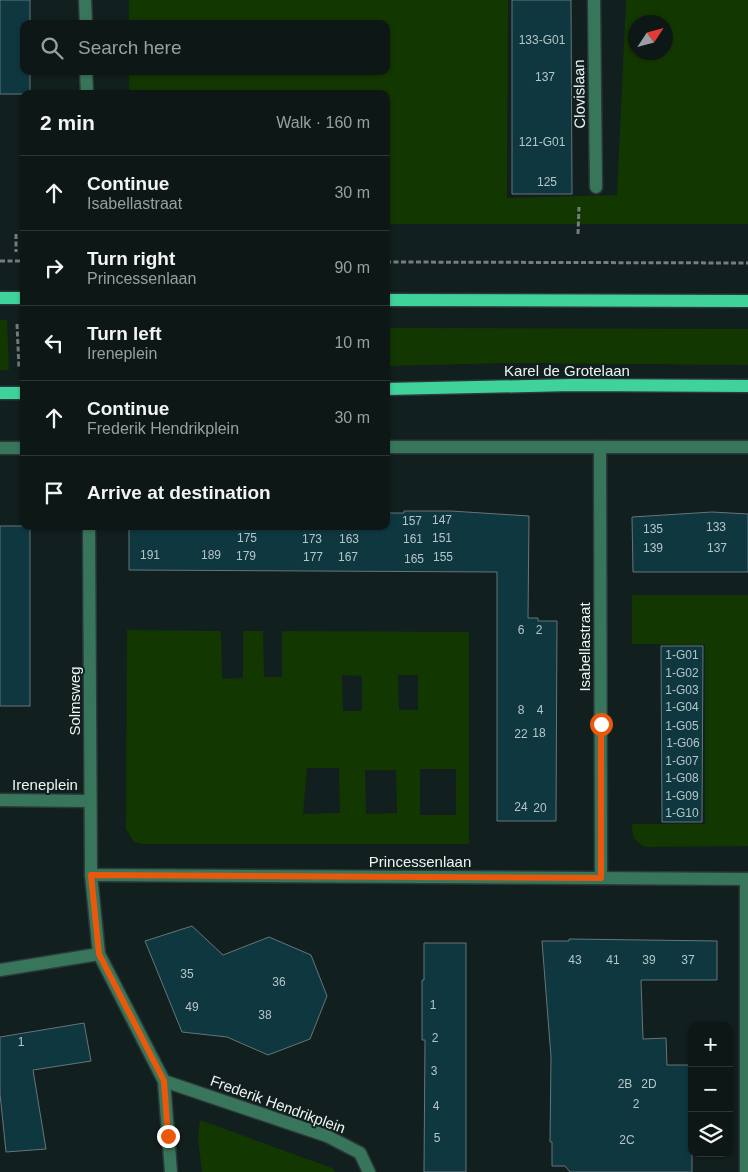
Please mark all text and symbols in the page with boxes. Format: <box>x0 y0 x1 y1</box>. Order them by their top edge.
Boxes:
north arrow <box>628 15 673 60</box>
search box <box>20 20 390 75</box>
house number: 133-G01 <box>519 33 566 47</box>
icon: search <box>38 34 66 62</box>
text: Search here <box>78 37 182 58</box>
street label: Clovislaan <box>570 59 588 129</box>
house number: 137 <box>535 70 555 84</box>
text: 2 min <box>40 111 95 134</box>
text: Walk · 160 m <box>276 114 370 131</box>
house number: 121-G01 <box>519 135 566 149</box>
text: Continue <box>87 173 169 194</box>
house number: 125 <box>537 175 557 189</box>
icon: ahead <box>40 179 68 207</box>
text: 30 m <box>334 184 370 201</box>
text: Isabellastraat <box>87 195 182 212</box>
text: Turn right <box>87 248 175 269</box>
icon: right <box>40 254 68 282</box>
text: 90 m <box>334 259 370 276</box>
text: Princessenlaan <box>87 270 196 287</box>
text: Turn left <box>87 323 162 344</box>
icon: left <box>40 329 68 357</box>
text: 10 m <box>334 334 370 351</box>
text: Ireneplein <box>87 345 157 362</box>
street label: Karel de Grotelaan <box>504 362 630 379</box>
text: Continue <box>87 398 169 419</box>
icon: ahead <box>40 404 68 432</box>
text: 30 m <box>334 409 370 426</box>
text: Frederik Hendrikplein <box>87 420 239 437</box>
icon: arrive <box>40 479 68 507</box>
text: Arrive at destination <box>87 482 271 503</box>
house number: 147 <box>432 513 452 527</box>
house number: 157 <box>402 514 422 528</box>
house number: 133 <box>706 520 726 534</box>
house number: 135 <box>643 522 663 536</box>
house number: 175 <box>237 531 257 545</box>
house number: 151 <box>432 531 452 545</box>
house number: 173 <box>302 532 322 546</box>
house number: 163 <box>339 532 359 546</box>
house number: 161 <box>403 532 423 546</box>
house number: 139 <box>643 541 663 555</box>
house number: 137 <box>707 541 727 555</box>
house number: 191 <box>140 548 160 562</box>
house number: 189 <box>201 548 221 562</box>
house number: 179 <box>236 549 256 563</box>
house number: 177 <box>303 550 323 564</box>
house number: 167 <box>338 550 358 564</box>
house number: 155 <box>433 550 453 564</box>
house number: 165 <box>404 552 424 566</box>
street label: Isabellastraat <box>576 602 593 692</box>
house number: 6 <box>518 623 525 637</box>
house number: 2 <box>536 623 543 637</box>
house number: 1-G01 <box>665 648 699 662</box>
street label: Solmsweg <box>66 666 83 736</box>
house number: 1-G02 <box>665 666 699 680</box>
house number: 1-G03 <box>665 683 699 697</box>
house number: 1-G04 <box>665 700 699 714</box>
house number: 8 <box>518 703 525 717</box>
house number: 4 <box>537 703 544 717</box>
route start <box>590 713 613 736</box>
house number: 1-G05 <box>665 719 699 733</box>
house number: 18 <box>532 726 546 740</box>
house number: 22 <box>514 727 528 741</box>
house number: 1-G06 <box>666 736 700 750</box>
house number: 1-G07 <box>665 754 699 768</box>
house number: 1-G08 <box>665 771 699 785</box>
street label: Ireneplein <box>12 776 78 793</box>
house number: 1-G09 <box>665 789 699 803</box>
house number: 24 <box>514 800 528 814</box>
house number: 20 <box>533 801 547 815</box>
house number: 1-G10 <box>665 806 699 820</box>
street label: Princessenlaan <box>369 853 471 870</box>
house number: 43 <box>568 953 582 967</box>
house number: 41 <box>606 953 620 967</box>
house number: 39 <box>642 953 656 967</box>
house number: 37 <box>681 953 695 967</box>
house number: 35 <box>180 967 194 981</box>
house number: 36 <box>272 975 286 989</box>
house number: 1 <box>430 998 437 1012</box>
house number: 49 <box>185 1000 199 1014</box>
house number: 38 <box>258 1008 272 1022</box>
map controls <box>688 1022 733 1157</box>
button: + <box>688 1022 733 1067</box>
house number: 2 <box>432 1031 439 1045</box>
house number: 1 <box>18 1035 25 1049</box>
house number: 3 <box>431 1064 438 1078</box>
button: − <box>688 1067 733 1112</box>
street label: Frederik Hendrikplein <box>208 1072 348 1136</box>
house number: 2B <box>618 1077 632 1091</box>
house number: 2D <box>641 1077 657 1091</box>
house number: 2 <box>633 1097 640 1111</box>
house number: 4 <box>433 1099 440 1113</box>
button: layers <box>688 1112 733 1157</box>
route end <box>157 1125 180 1148</box>
house number: 5 <box>434 1131 441 1145</box>
house number: 2C <box>619 1133 635 1147</box>

